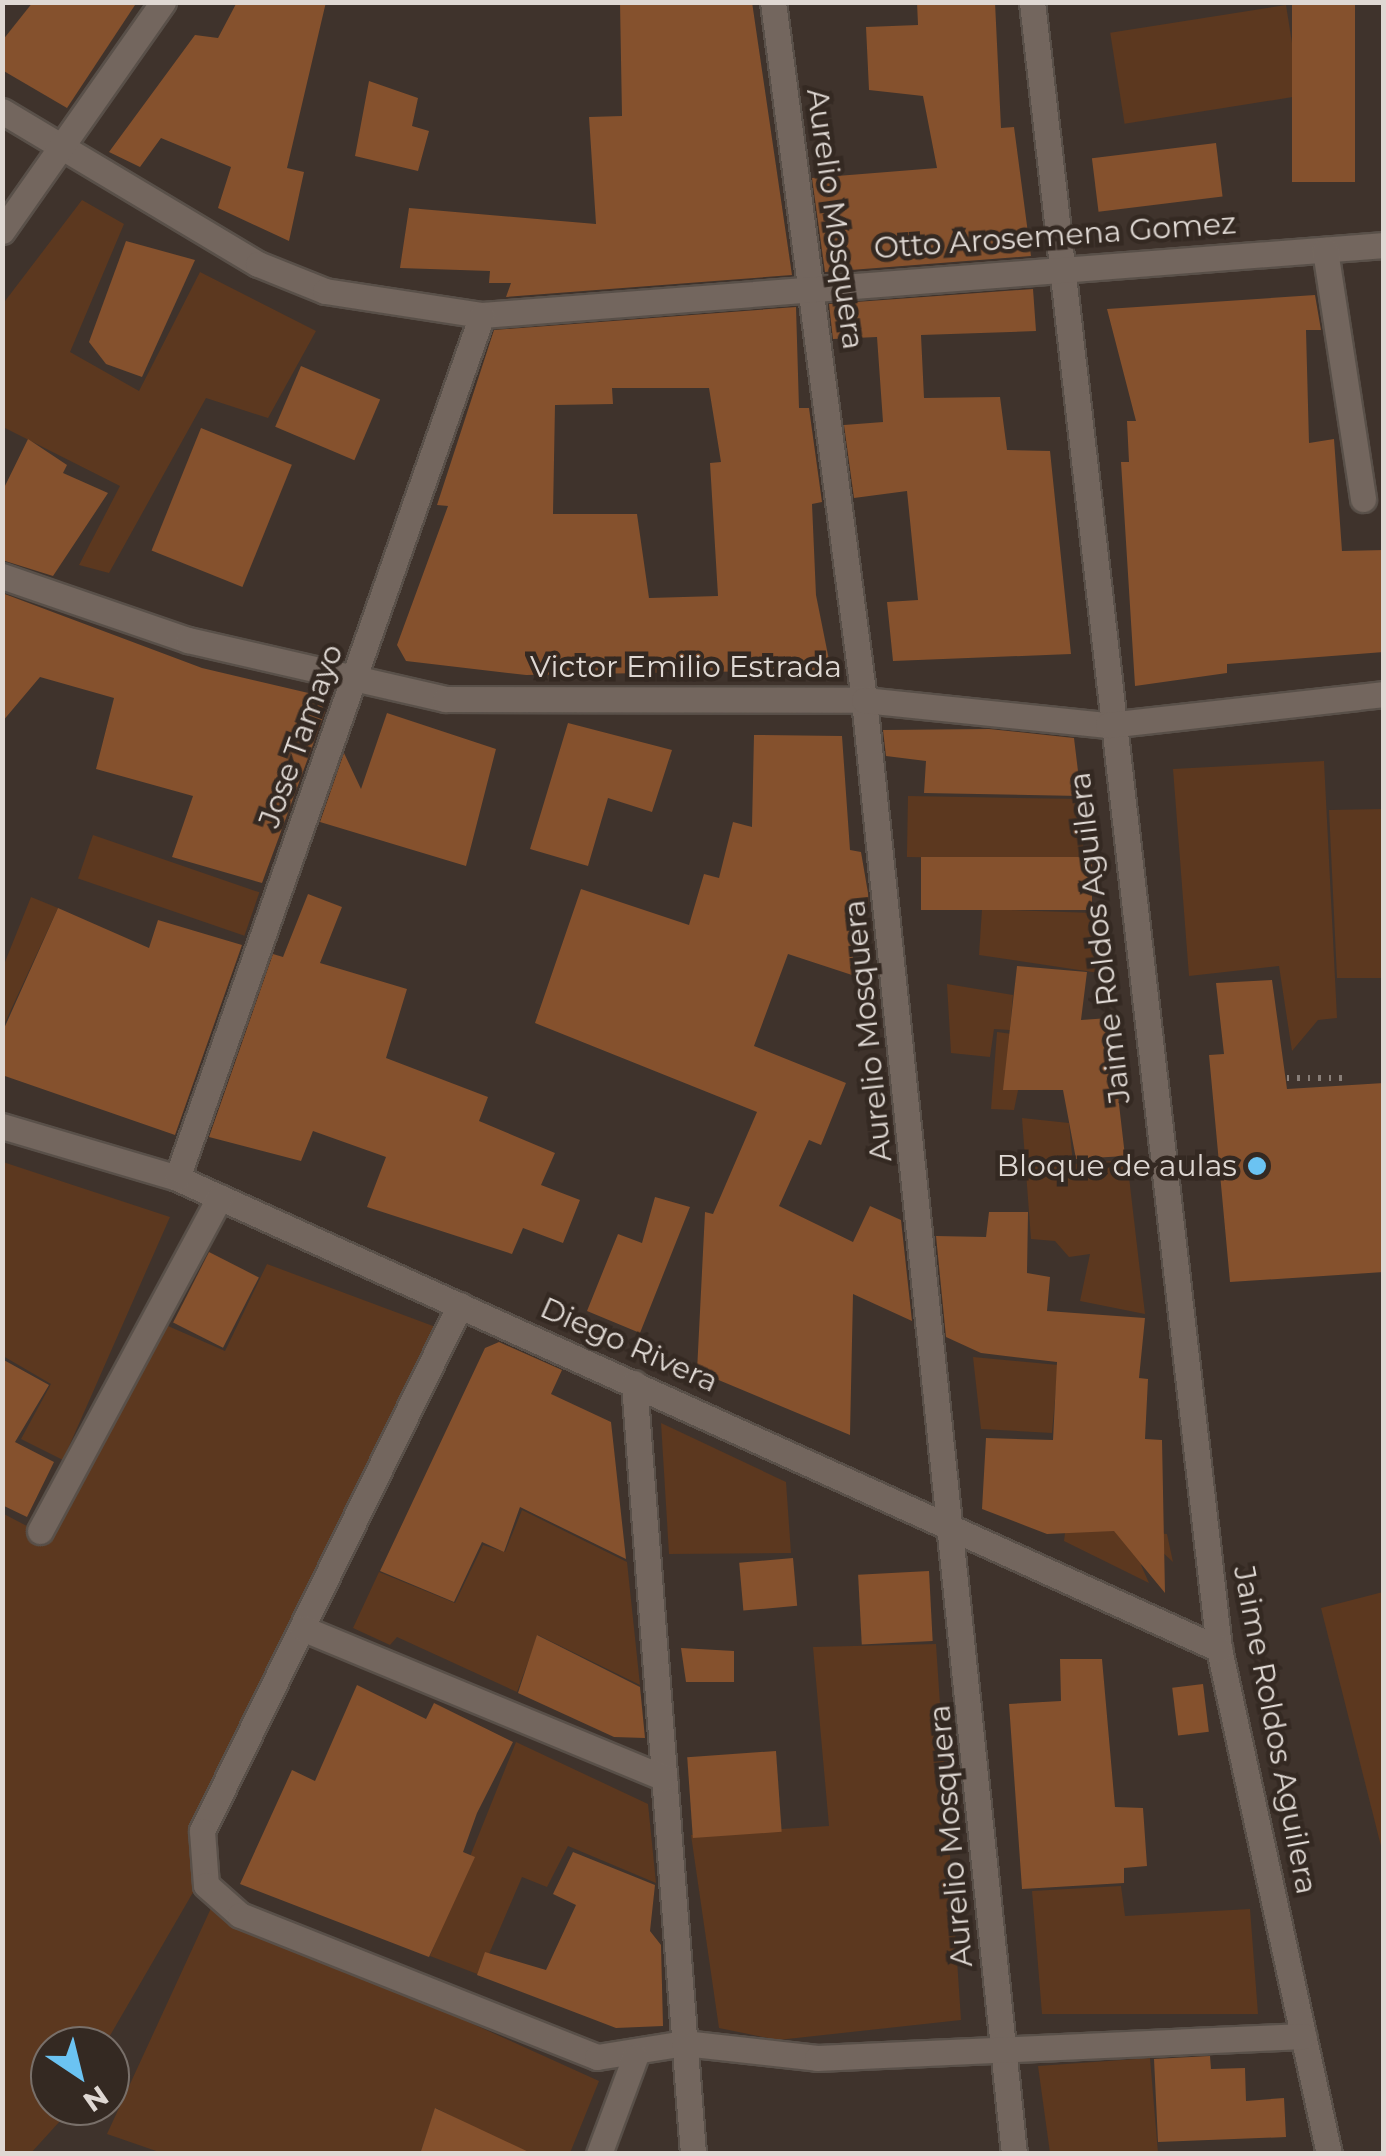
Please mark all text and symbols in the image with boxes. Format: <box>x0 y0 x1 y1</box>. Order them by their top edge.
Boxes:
street label: Aurelio Mosquera <box>799 86 871 352</box>
street label: Otto Arosemena Gomez <box>873 205 1237 267</box>
street label: Jose Tamayo <box>251 640 351 832</box>
street label: Victor Emilio Estrada <box>530 649 842 685</box>
street label: Jaime Roldos Aguilera <box>1062 770 1138 1106</box>
street label: Aurelio Mosquera <box>836 898 900 1164</box>
place label: Bloque de aulas <box>996 1148 1237 1184</box>
marker: Bloque de aulas <box>1246 1155 1268 1177</box>
street label: Diego Rivera <box>535 1290 723 1400</box>
street label: Jaime Roldos Aguilera <box>1225 1563 1325 1897</box>
street label: Aurelio Mosquera <box>922 1703 980 1969</box>
north arrow <box>30 2026 130 2126</box>
text: N <box>77 2079 115 2119</box>

